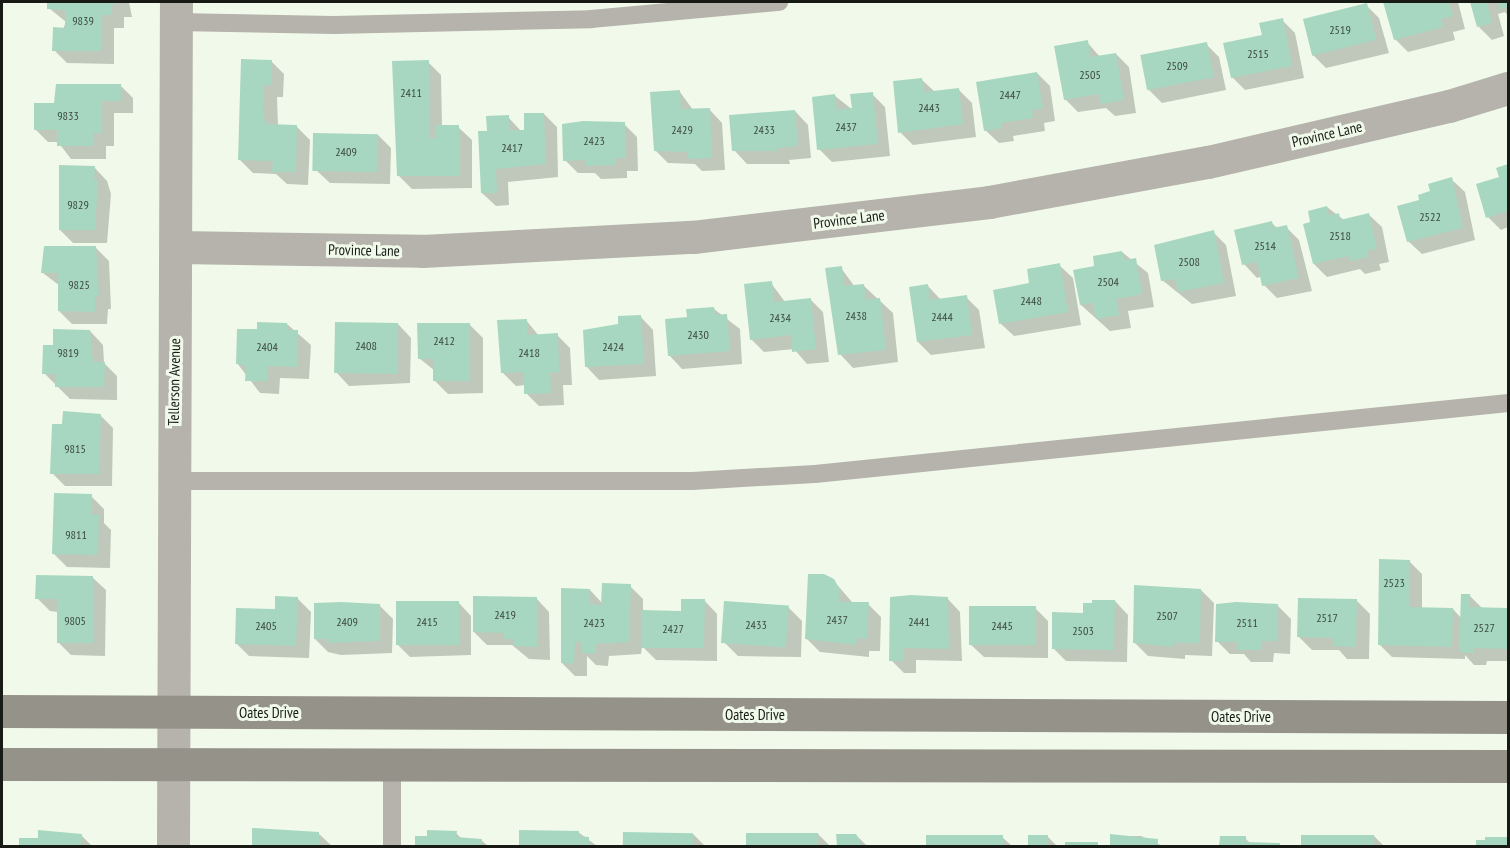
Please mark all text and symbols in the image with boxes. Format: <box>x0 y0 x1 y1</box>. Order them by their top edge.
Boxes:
house number: 9839 <box>72 14 94 28</box>
house number: 2519 <box>1329 23 1351 37</box>
house number: 2515 <box>1247 47 1269 61</box>
house number: 2509 <box>1166 59 1188 73</box>
house number: 2505 <box>1079 68 1101 82</box>
house number: 2411 <box>400 86 422 100</box>
house number: 2447 <box>999 88 1021 102</box>
house number: 2443 <box>918 101 940 115</box>
house number: 9833 <box>57 109 79 123</box>
street label: Province Lane <box>1290 117 1364 151</box>
house number: 2437 <box>835 120 857 134</box>
house number: 2429 <box>671 123 693 137</box>
house number: 2433 <box>753 123 775 137</box>
house number: 2423 <box>583 134 605 148</box>
house number: 2417 <box>501 141 523 155</box>
house number: 2409 <box>335 145 357 159</box>
house number: 9829 <box>67 198 89 212</box>
street label: Province Lane <box>812 206 886 232</box>
house number: 2522 <box>1419 210 1441 224</box>
house number: 2518 <box>1329 229 1351 243</box>
house number: 2514 <box>1254 239 1276 253</box>
street label: Province Lane <box>328 240 400 260</box>
house number: 2508 <box>1178 255 1200 269</box>
house number: 2504 <box>1097 275 1119 289</box>
house number: 9825 <box>68 278 90 292</box>
house number: 2448 <box>1020 294 1042 308</box>
house number: 2438 <box>845 309 867 323</box>
house number: 2444 <box>931 310 953 324</box>
house number: 2434 <box>769 311 791 325</box>
house number: 2430 <box>687 328 709 342</box>
house number: 2412 <box>433 334 455 348</box>
street label: Tellerson Avenue <box>164 338 184 426</box>
house number: 2408 <box>355 339 377 353</box>
house number: 2404 <box>256 340 278 354</box>
house number: 2424 <box>602 340 624 354</box>
house number: 9819 <box>57 346 79 360</box>
house number: 2418 <box>518 346 540 360</box>
house number: 9815 <box>64 442 86 456</box>
house number: 9811 <box>65 528 87 542</box>
house number: 2523 <box>1383 576 1405 590</box>
house number: 2419 <box>494 608 516 622</box>
house number: 2507 <box>1156 609 1178 623</box>
house number: 2517 <box>1316 611 1338 625</box>
house number: 2437 <box>826 613 848 627</box>
house number: 9805 <box>64 614 86 628</box>
house number: 2409 <box>336 615 358 629</box>
house number: 2415 <box>416 615 438 629</box>
house number: 2441 <box>908 615 930 629</box>
house number: 2423 <box>583 616 605 630</box>
house number: 2511 <box>1236 616 1258 630</box>
house number: 2433 <box>745 618 767 632</box>
house number: 2405 <box>255 619 277 633</box>
house number: 2445 <box>991 619 1013 633</box>
house number: 2527 <box>1473 621 1495 635</box>
house number: 2427 <box>662 622 684 636</box>
house number: 2503 <box>1072 624 1094 638</box>
street label: Oates Drive <box>239 704 299 722</box>
street label: Oates Drive <box>725 706 785 724</box>
street label: Oates Drive <box>1211 708 1271 726</box>

